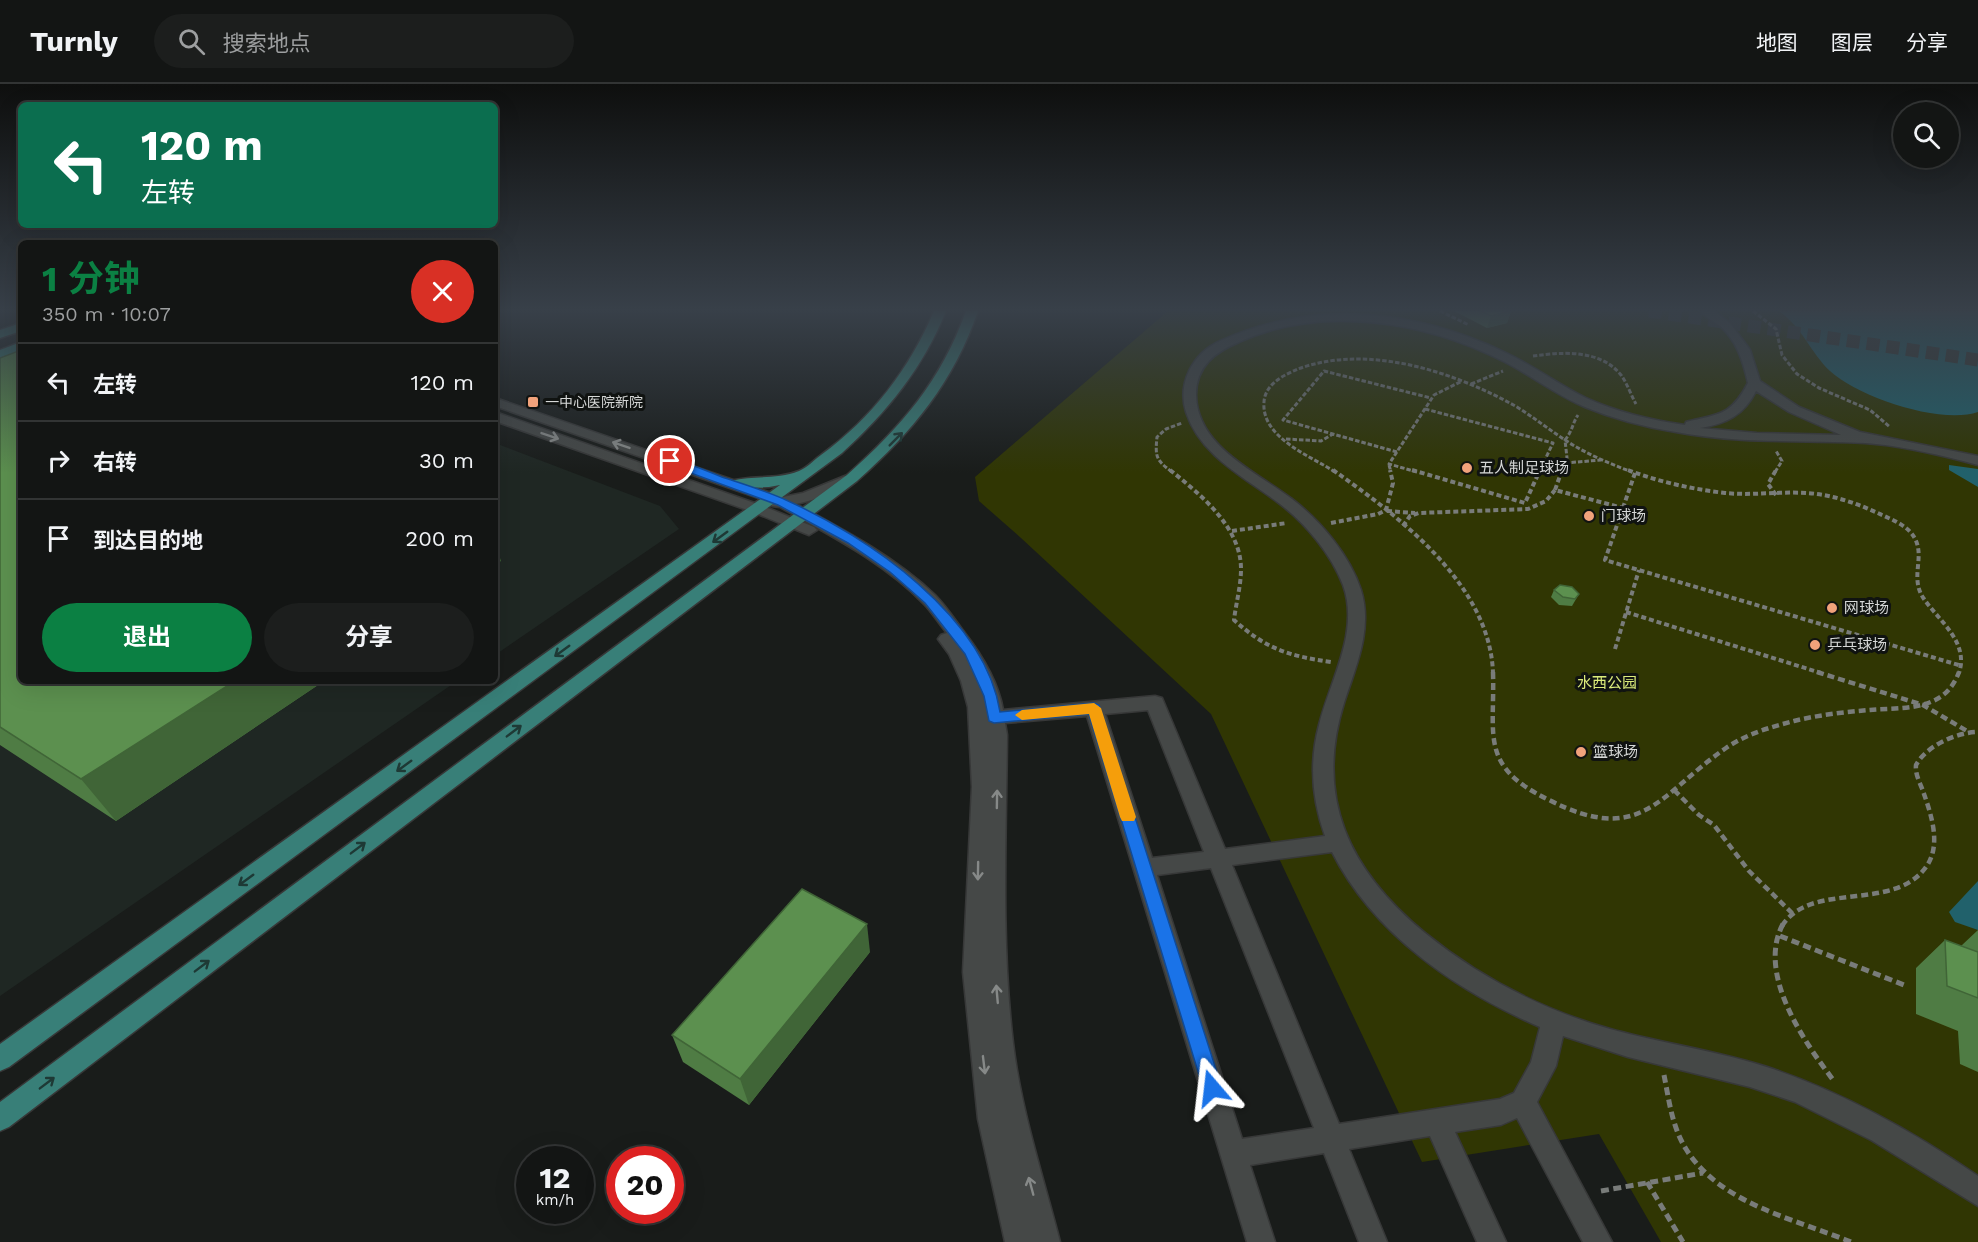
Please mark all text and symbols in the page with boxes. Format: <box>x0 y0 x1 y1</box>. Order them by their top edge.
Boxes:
search box <box>154 14 574 68</box>
text: Turnly <box>30 25 118 58</box>
icon: search <box>175 25 208 58</box>
text: 地图 <box>1756 30 1798 55</box>
text: 图层 <box>1831 30 1873 55</box>
text: 分享 <box>1906 30 1948 55</box>
text: 搜索地点 <box>223 31 311 56</box>
map controls <box>1893 102 1959 168</box>
button: search <box>1893 102 1959 168</box>
text: 120 m <box>141 121 263 170</box>
icon: left <box>42 126 120 204</box>
text: 左转 <box>141 177 195 209</box>
text: 1 分钟 <box>42 258 140 300</box>
button: close <box>411 260 474 323</box>
text: 350 m · 10:07 <box>42 302 171 326</box>
icon: left <box>42 366 75 399</box>
text: 120 m <box>410 370 474 395</box>
text: 左转 <box>93 372 137 397</box>
place label: 一中心医院新院 <box>545 394 643 410</box>
marker: 一中心医院新院 <box>526 395 540 409</box>
one-way arrow <box>540 431 559 442</box>
one-way arrow <box>888 431 903 446</box>
pin <box>644 435 695 486</box>
one-way arrow <box>612 438 631 449</box>
icon: right <box>42 444 75 477</box>
icon: arrive <box>653 444 686 477</box>
text: 30 m <box>419 448 474 473</box>
text: 右转 <box>93 450 137 475</box>
place label: 五人制足球场 <box>1479 459 1569 477</box>
marker: 五人制足球场 <box>1460 461 1474 475</box>
place label: ‌门球场‌ <box>1601 507 1646 525</box>
marker: ‌门球场‌ <box>1582 509 1596 523</box>
icon: arrive <box>42 522 75 555</box>
text: 200 m <box>405 526 474 551</box>
text: 到达目的地 <box>93 528 203 553</box>
one-way arrow <box>712 531 728 543</box>
place label: 网球场 <box>1844 599 1889 617</box>
marker: 网球场 <box>1825 601 1839 615</box>
button: 退出 <box>42 603 252 672</box>
button: 分享 <box>264 603 474 672</box>
place label: 乒乓球场 <box>1827 636 1887 654</box>
marker: 乒乓球场 <box>1808 638 1822 652</box>
one-way arrow <box>555 645 571 658</box>
park label: 水西公园 <box>1577 674 1637 692</box>
one-way arrow <box>505 725 521 737</box>
place label: 篮球场 <box>1593 743 1638 761</box>
marker: 篮球场 <box>1574 745 1588 759</box>
one-way arrow <box>397 760 413 772</box>
one-way arrow <box>991 790 1002 810</box>
one-way arrow <box>350 842 366 855</box>
one-way arrow <box>972 860 983 880</box>
one-way arrow <box>239 874 255 887</box>
one-way arrow <box>194 959 210 972</box>
one-way arrow <box>991 984 1002 1004</box>
one-way arrow <box>979 1055 990 1075</box>
position arrow <box>1180 1056 1244 1120</box>
one-way arrow <box>38 1077 54 1089</box>
speed limit sign: 20 <box>606 1146 684 1224</box>
text: 12 <box>540 1160 570 1195</box>
one-way arrow <box>1024 1176 1036 1195</box>
text: km/h <box>536 1191 574 1209</box>

